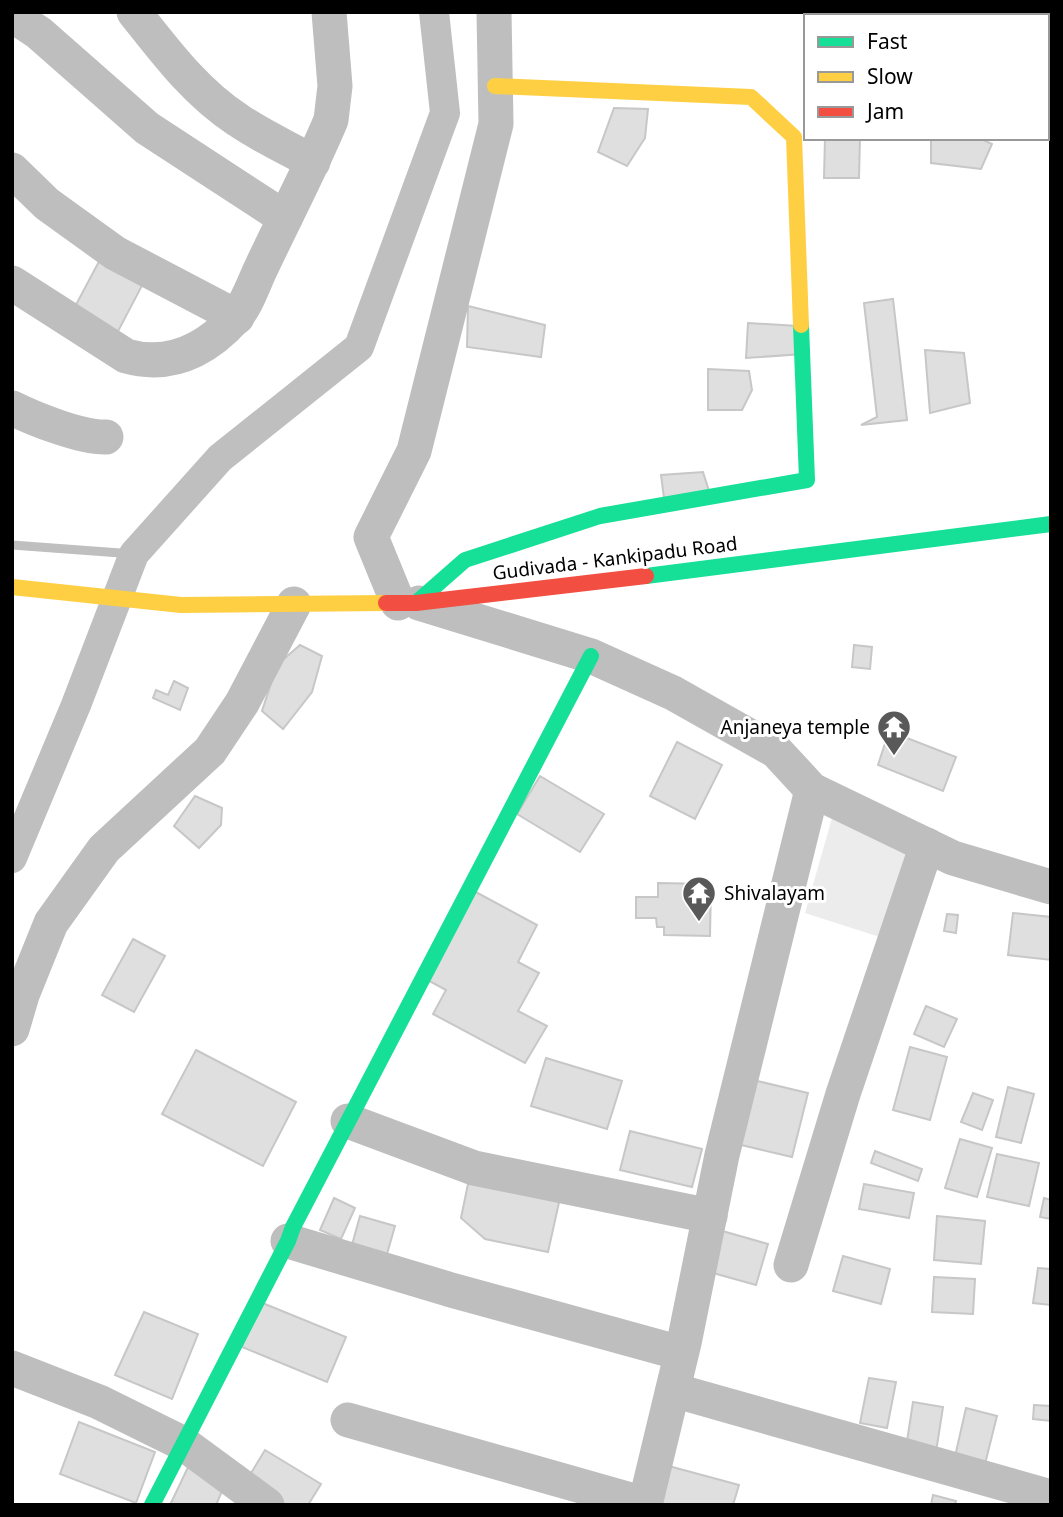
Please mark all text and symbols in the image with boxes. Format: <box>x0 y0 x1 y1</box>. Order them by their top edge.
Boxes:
legend <box>804 14 1049 140</box>
text: Fast <box>867 27 908 55</box>
text: Slow <box>867 62 913 90</box>
text: Jam <box>865 97 904 125</box>
street label: Gudivada - Kankipadu Road <box>491 530 739 586</box>
temple icon: Anjaneya temple <box>875 708 913 757</box>
place label: Anjaneya temple <box>721 714 870 740</box>
temple icon: Shivalayam <box>680 874 718 923</box>
place label: Shivalayam <box>724 880 825 906</box>

